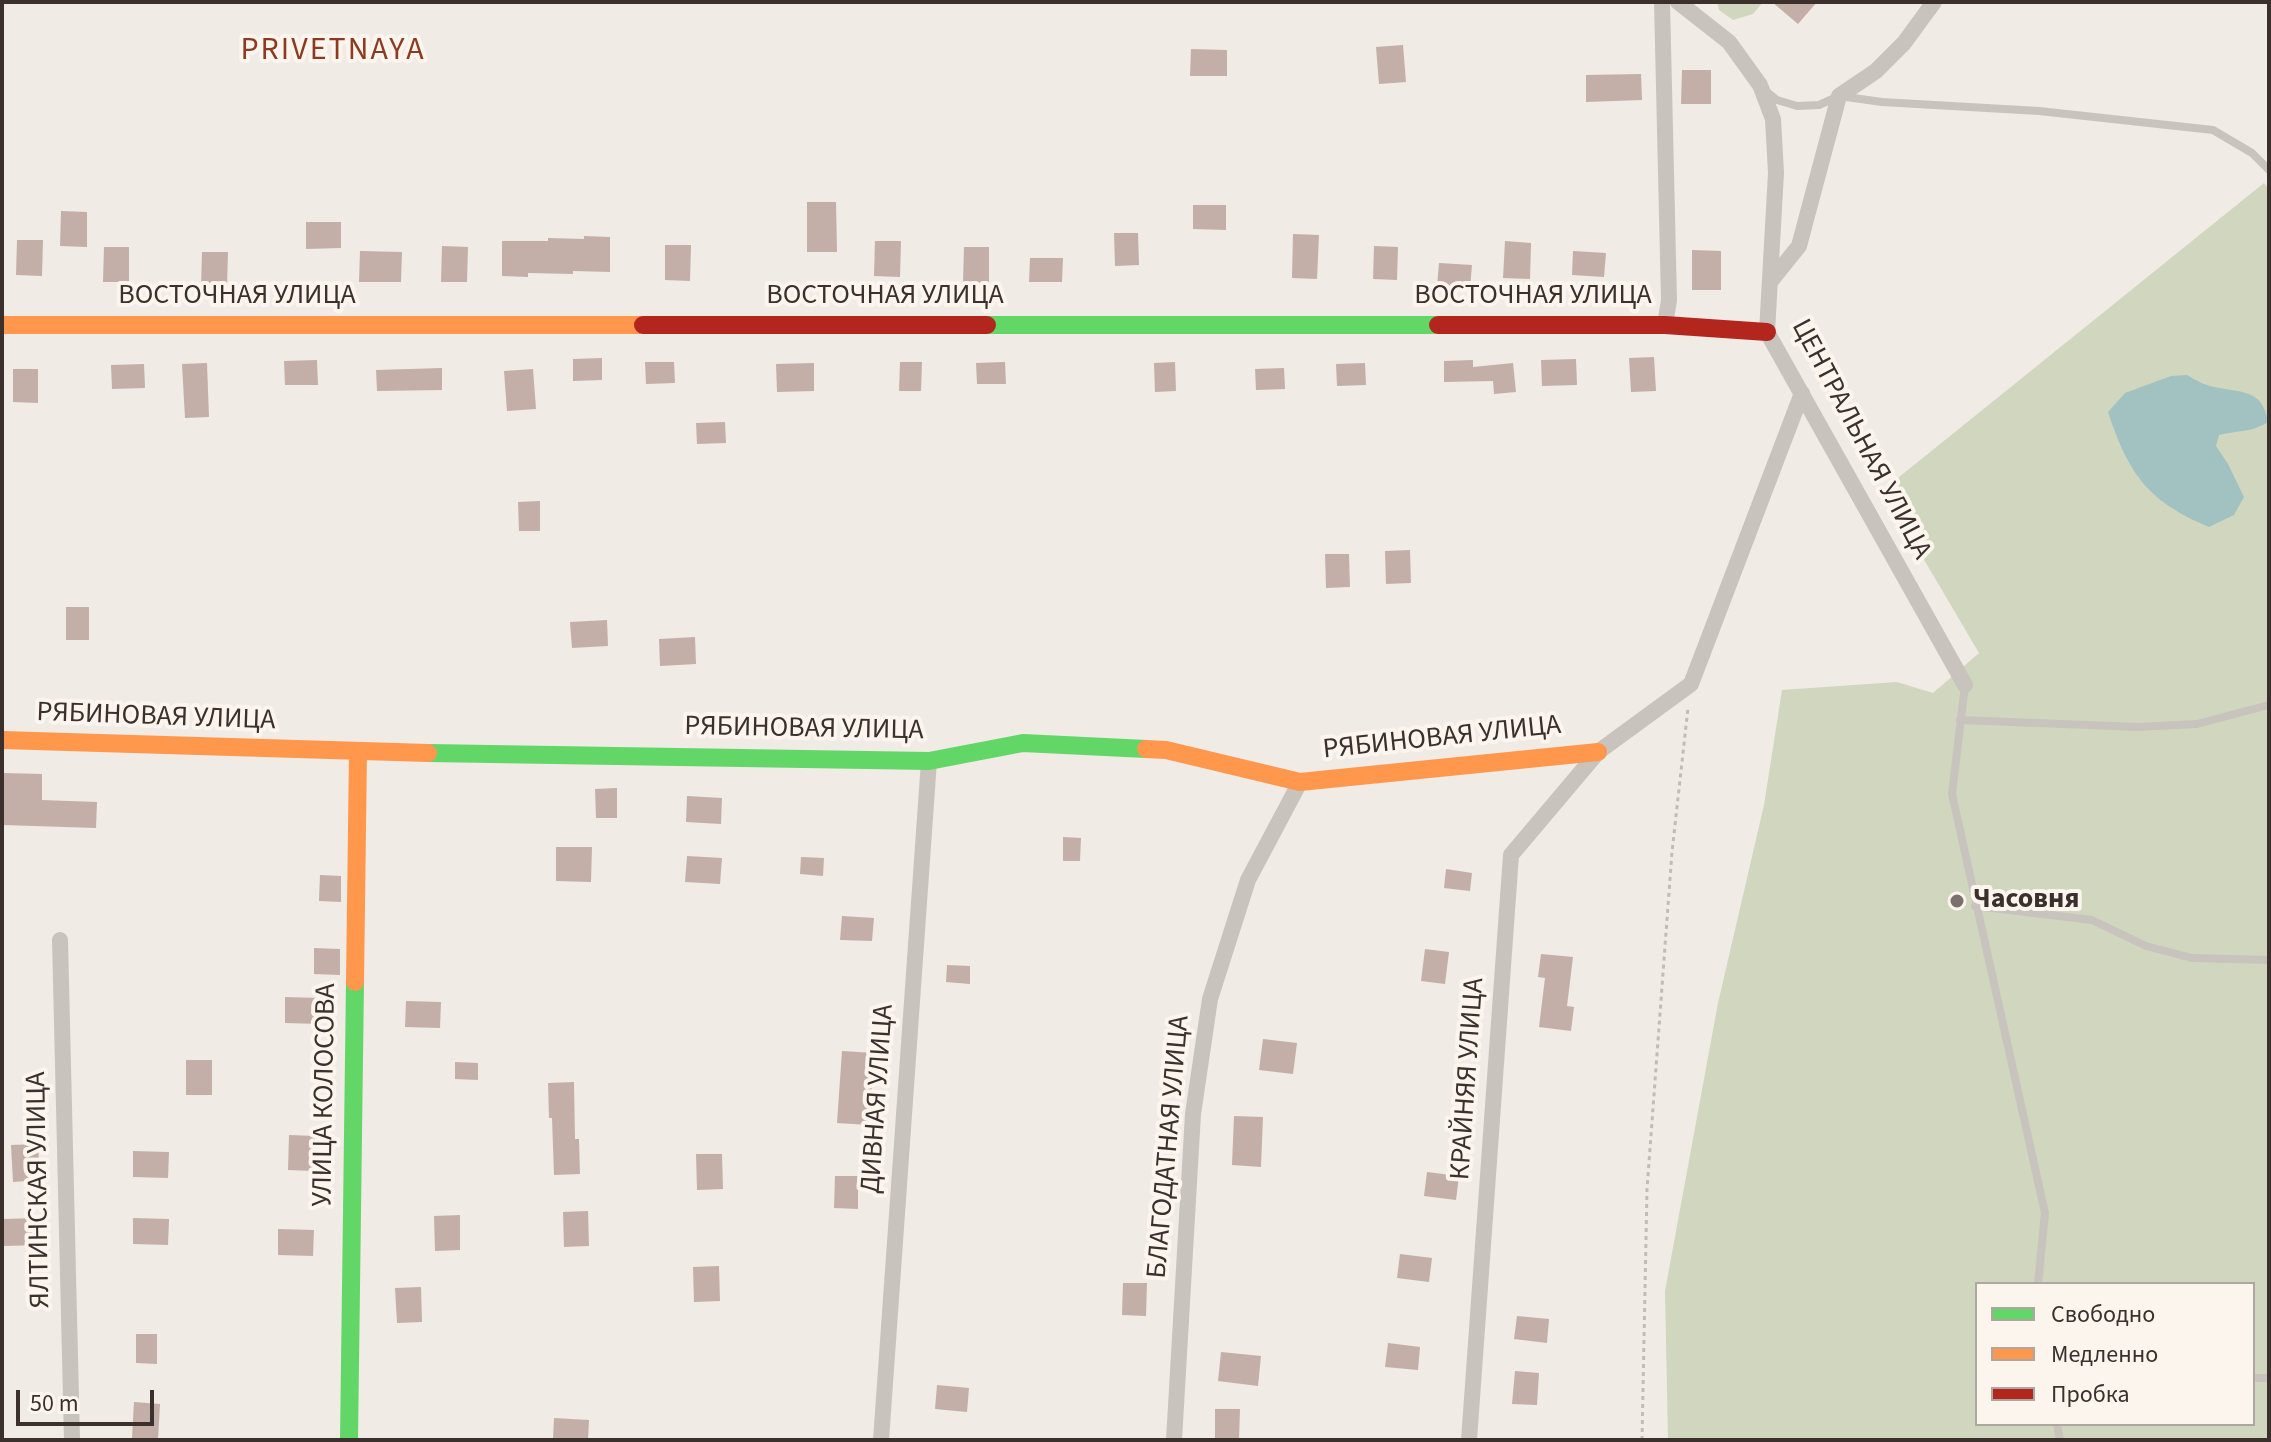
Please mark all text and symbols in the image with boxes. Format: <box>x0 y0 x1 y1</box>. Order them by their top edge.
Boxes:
district label: PRIVETNAYA <box>240 33 426 71</box>
street label: ВОСТОЧНАЯ УЛИЦА <box>118 280 356 314</box>
street label: ВОСТОЧНАЯ УЛИЦА <box>766 280 1004 314</box>
street label: ВОСТОЧНАЯ УЛИЦА <box>1414 280 1652 314</box>
street label: ЦЕНТРАЛЬНАЯ УЛИЦА <box>1783 314 1937 566</box>
street label: РЯБИНОВАЯ УЛИЦА <box>36 697 276 739</box>
street label: РЯБИНОВАЯ УЛИЦА <box>1321 710 1563 768</box>
street label: РЯБИНОВАЯ УЛИЦА <box>684 711 924 749</box>
place label: Часовня <box>1973 884 2080 918</box>
marker: Часовня <box>1948 892 1966 910</box>
street label: КРАЙНЯЯ УЛИЦА <box>1445 977 1493 1181</box>
street label: УЛИЦА КОЛОСОВА <box>307 983 345 1207</box>
street label: ДИВНАЯ УЛИЦА <box>856 1003 902 1195</box>
street label: БЛАГОДАТНАЯ УЛИЦА <box>1142 1014 1198 1280</box>
street label: ЯЛТИНСКАЯ УЛИЦА <box>21 1071 59 1309</box>
legend <box>1975 1282 2255 1426</box>
text: Свободно <box>2051 1297 2155 1332</box>
text: Медленно <box>2051 1337 2158 1372</box>
scale bar <box>20 1374 158 1424</box>
text: Пробка <box>2051 1377 2130 1412</box>
text: 50 m <box>30 1386 79 1421</box>

